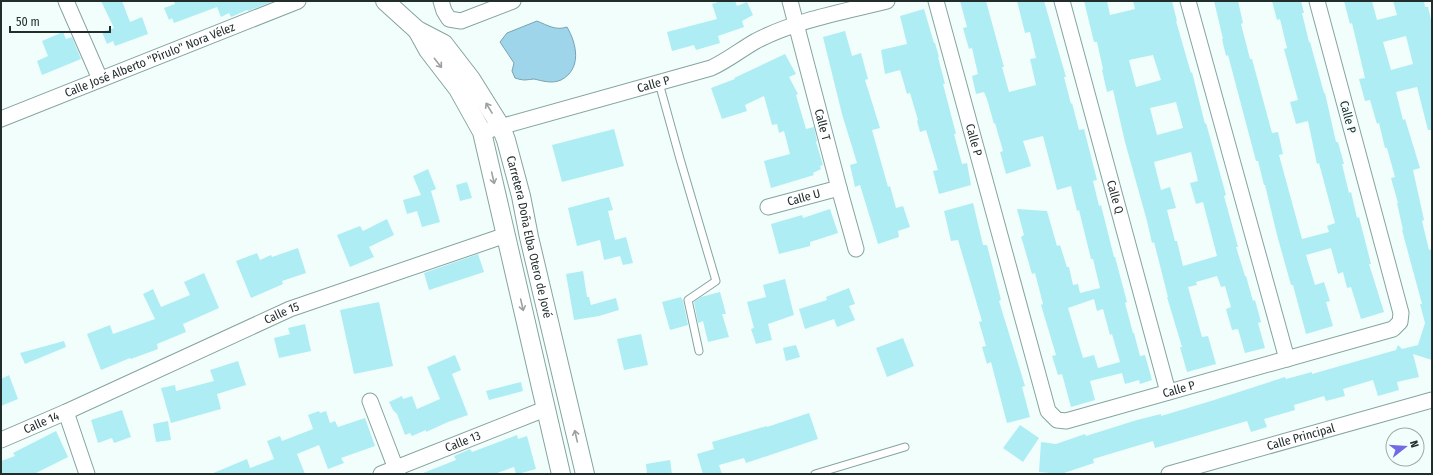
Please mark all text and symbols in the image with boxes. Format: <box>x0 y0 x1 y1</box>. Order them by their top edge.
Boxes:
scale bar <box>10 8 110 34</box>
text: 50 m <box>16 15 40 29</box>
street label: Calle José Alberto "Pirulo" Nora Vélez <box>63 20 237 100</box>
one-way arrow <box>433 57 442 68</box>
street label: Calle P <box>636 73 671 95</box>
street label: Calle P <box>1337 99 1359 135</box>
one-way arrow <box>485 102 493 114</box>
street label: Calle T <box>812 107 833 143</box>
street label: Calle P <box>963 122 985 158</box>
street label: Carretera Doña Elba Otero de Jové <box>503 154 555 320</box>
one-way arrow <box>490 171 498 184</box>
street label: Calle Q <box>1104 179 1126 216</box>
street label: Calle U <box>786 186 822 209</box>
one-way arrow <box>519 298 527 311</box>
street label: Calle 15 <box>262 299 301 327</box>
street label: Calle P <box>1161 378 1197 400</box>
street label: Calle 14 <box>22 409 61 436</box>
street label: Calle Principal <box>1265 421 1336 453</box>
north arrow <box>1385 427 1425 467</box>
street label: Calle 13 <box>443 428 483 455</box>
one-way arrow <box>571 430 579 443</box>
text: N <box>1407 439 1421 449</box>

